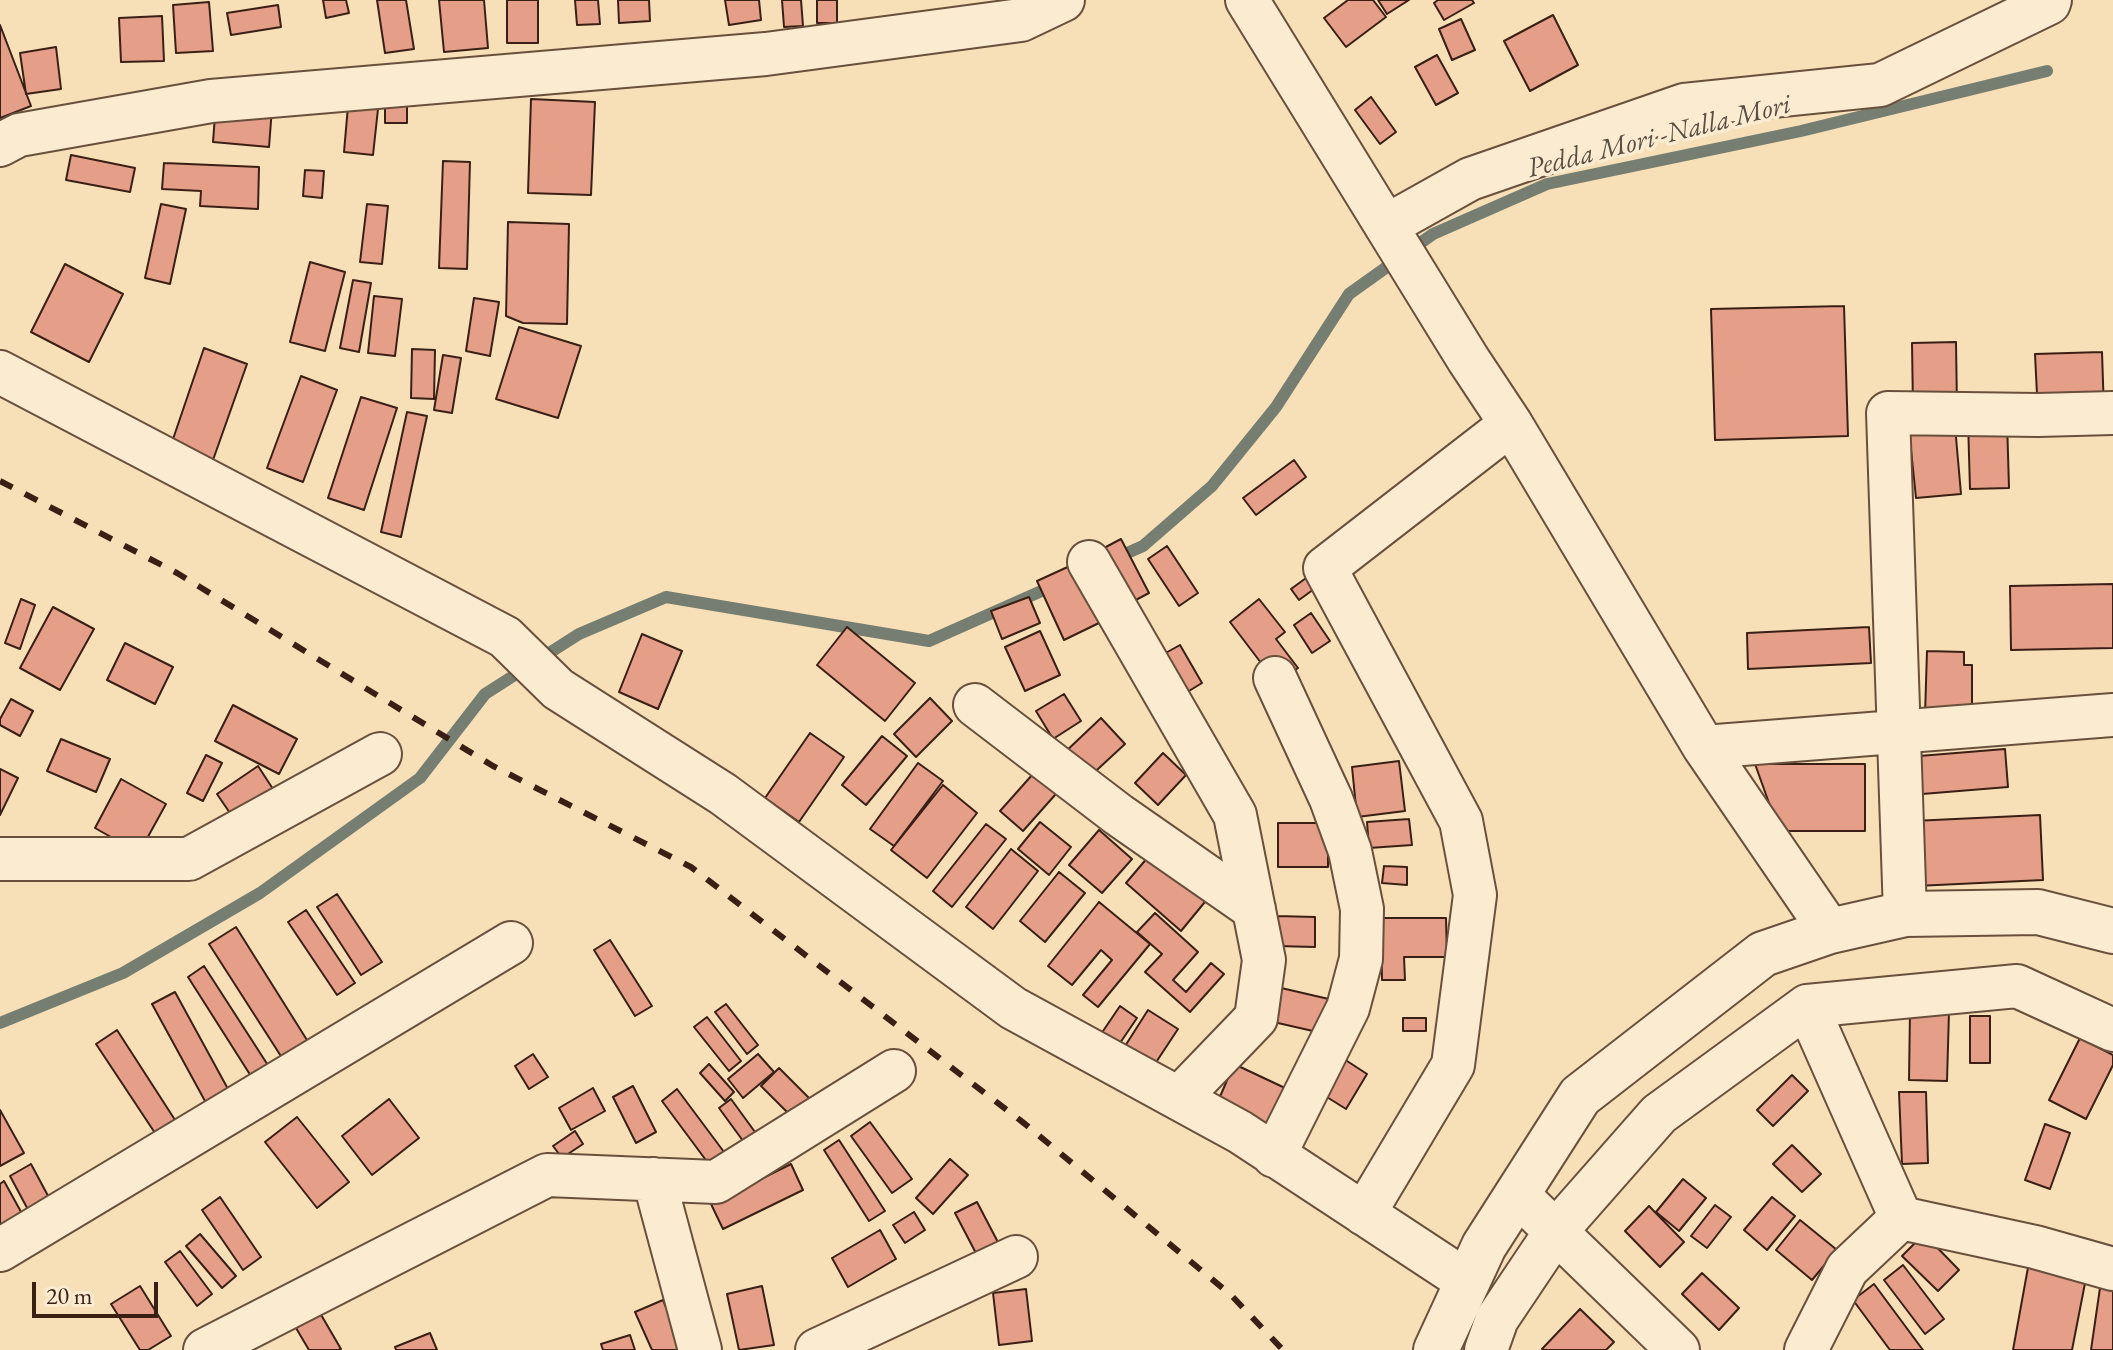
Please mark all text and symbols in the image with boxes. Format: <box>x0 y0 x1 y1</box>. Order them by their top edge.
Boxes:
water label: Pedda Mori -Nalla Mori <box>1523 88 1795 186</box>
scale bar <box>36 1266 162 1316</box>
text: 20 m <box>46 1280 93 1311</box>

